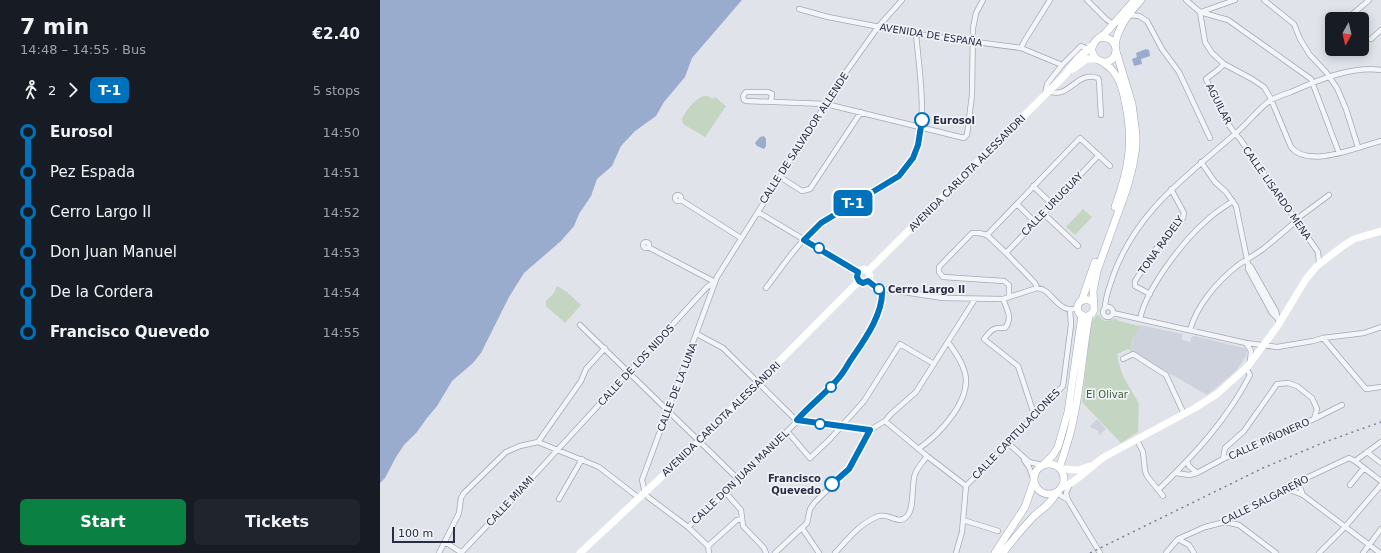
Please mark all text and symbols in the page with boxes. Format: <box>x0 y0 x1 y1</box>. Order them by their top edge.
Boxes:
north arrow <box>1325 12 1369 56</box>
map controls <box>1325 12 1369 56</box>
text: 7 min <box>20 14 89 39</box>
street label: AVENIDA DE ESPAÑA <box>879 20 983 49</box>
text: €2.40 <box>313 25 360 43</box>
text: 14:48 – 14:55 · Bus <box>20 42 146 57</box>
street label: CALLE DE SALVADOR ALLENDE <box>757 70 851 206</box>
icon: walk <box>20 79 42 101</box>
icon: forward <box>62 79 84 101</box>
text: T-1 <box>98 82 121 98</box>
street label: AGUILAR <box>1204 82 1234 126</box>
text: 2 <box>48 83 56 98</box>
text: 5 stops <box>313 83 360 98</box>
marker: Eurosol <box>914 112 930 128</box>
street label: AVENIDA CARLOTA ALESSANDRI <box>907 113 1027 233</box>
place label: Eurosol <box>933 115 975 126</box>
text: Eurosol <box>50 123 113 141</box>
text: 14:50 <box>323 125 360 140</box>
street label: CALLE LISARDO MENA <box>1241 144 1314 242</box>
text: Pez Espada <box>50 163 135 181</box>
text: 14:51 <box>323 165 360 180</box>
street label: CALLE URUGUAY <box>1019 170 1086 238</box>
line badge: T-1 <box>830 190 876 216</box>
text: T-1 <box>841 195 865 211</box>
text: Cerro Largo II <box>50 203 151 221</box>
text: 14:52 <box>323 205 360 220</box>
street label: TONA RADELY <box>1136 213 1186 277</box>
unlabelled marker <box>813 242 825 254</box>
text: Don Juan Manuel <box>50 243 177 261</box>
text: 14:53 <box>323 245 360 260</box>
text: De la Cordera <box>50 283 153 301</box>
marker: Cerro Largo II <box>873 283 885 295</box>
place label: Cerro Largo II <box>888 284 965 295</box>
text: 14:54 <box>323 285 360 300</box>
street label: CALLE DE LOS NIDOS <box>596 322 676 408</box>
text: Francisco Quevedo <box>50 323 209 341</box>
text: 14:55 <box>323 325 360 340</box>
street label: CALLE DE LA LUNA <box>655 341 699 433</box>
street label: AVENIDA CARLOTA ALESSANDRI <box>660 359 782 479</box>
unlabelled marker <box>825 381 837 393</box>
street label: CALLE CAPITULACIONES <box>970 387 1062 481</box>
park label: El Olivar <box>1086 389 1129 400</box>
street label: CALLE PIÑONERO <box>1226 415 1311 462</box>
unlabelled marker <box>814 418 826 430</box>
street label: CALLE DON JUAN MANUEL <box>689 427 791 526</box>
street label: CALLE SALGAREÑO <box>1219 472 1311 527</box>
place label: Francisco Quevedo <box>768 473 821 496</box>
street label: CALLE MIAMI <box>484 474 536 528</box>
marker: Francisco Quevedo <box>824 476 840 492</box>
button: Start <box>20 499 186 545</box>
button: Tickets <box>194 499 360 545</box>
scale bar <box>392 525 455 544</box>
text: 100 m <box>398 527 433 540</box>

